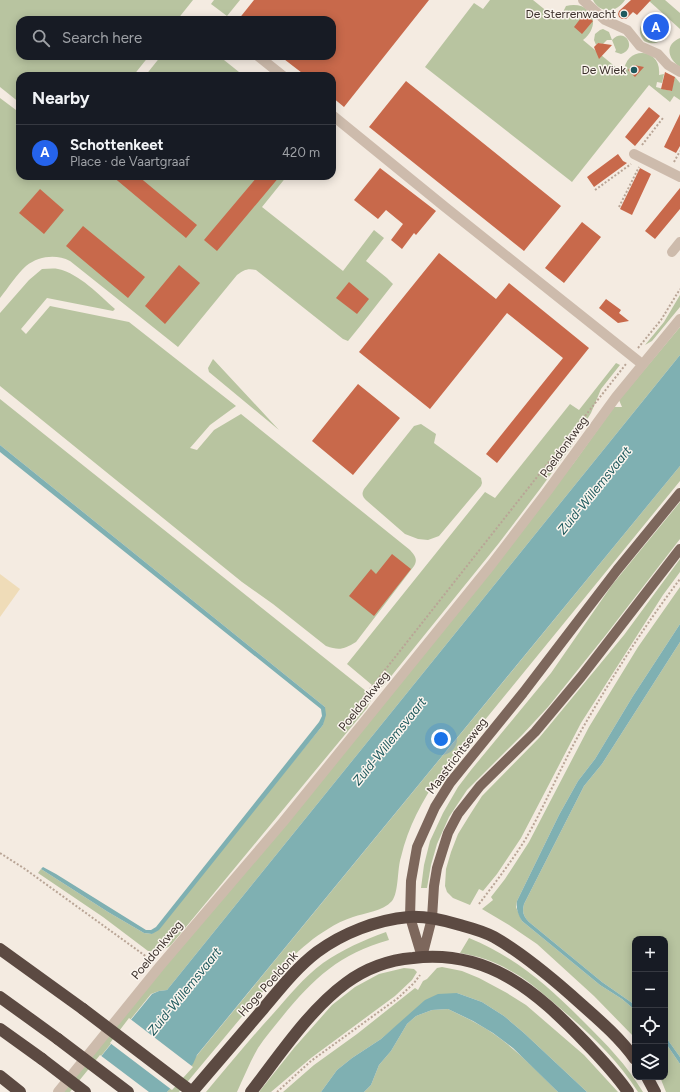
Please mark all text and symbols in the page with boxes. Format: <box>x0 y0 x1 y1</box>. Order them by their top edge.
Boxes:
place label: De Sterrenwacht <box>525 7 616 21</box>
marker: De Sterrenwacht <box>619 9 629 19</box>
pin: A <box>643 12 669 42</box>
search box <box>16 16 336 60</box>
icon: search <box>30 27 52 49</box>
text: Search here <box>62 29 142 47</box>
place label: De Wiek <box>582 63 626 77</box>
marker: De Wiek <box>629 65 639 75</box>
text: Nearby <box>32 88 90 108</box>
text: Schottenkeet <box>70 136 164 154</box>
text: A <box>40 145 50 160</box>
text: 420 m <box>282 145 320 160</box>
text: Place · de Vaartgraaf <box>70 154 190 169</box>
street label: Poeldonkweg <box>537 414 591 480</box>
water label: Zuid-Willemsvaart <box>554 443 635 537</box>
street label: Poeldonkweg <box>336 668 392 734</box>
water label: Zuid-Willemsvaart <box>349 694 430 788</box>
street label: Maastrichtseweg <box>424 715 490 797</box>
your location <box>431 729 451 749</box>
street label: Poeldonkweg <box>128 918 186 982</box>
map controls <box>632 936 668 1080</box>
button: + <box>632 936 668 972</box>
water label: Zuid-Willemsvaart <box>144 944 225 1038</box>
street label: Hoge Poeldonk <box>235 949 301 1019</box>
button: − <box>632 972 668 1008</box>
button: locate <box>632 1008 668 1044</box>
button: layers <box>632 1044 668 1080</box>

